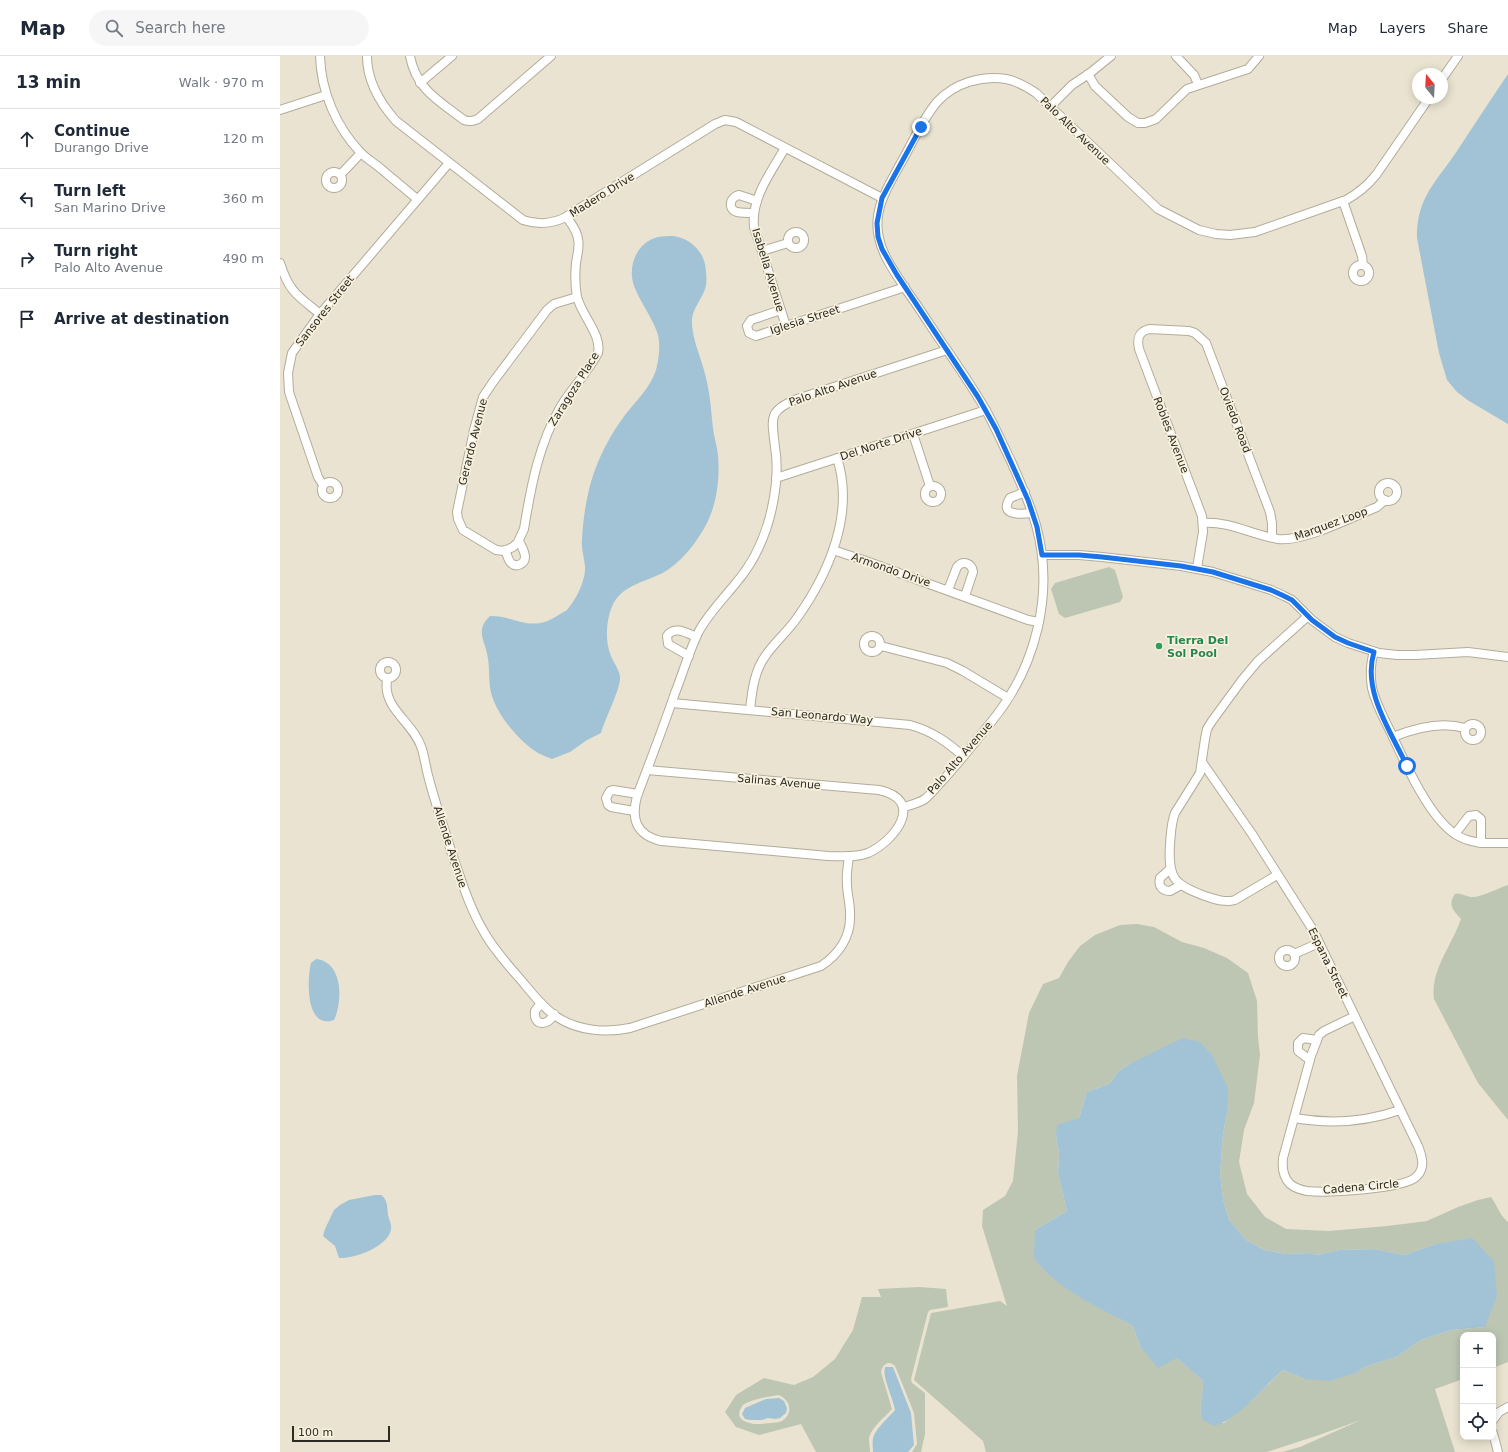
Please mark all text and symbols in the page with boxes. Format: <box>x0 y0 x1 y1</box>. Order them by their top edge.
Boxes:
search box <box>89 10 369 46</box>
text: Map <box>20 17 65 39</box>
icon: search <box>103 17 125 39</box>
text: Search here <box>135 19 225 37</box>
text: Map <box>1328 20 1357 36</box>
text: Layers <box>1379 20 1426 36</box>
text: Share <box>1448 20 1488 36</box>
north arrow <box>1412 68 1448 104</box>
text: 13 min <box>16 72 81 92</box>
text: Walk · 970 m <box>179 75 264 90</box>
street label: Palo Alto Avenue <box>1037 94 1113 168</box>
route end <box>912 118 930 136</box>
text: Continue <box>54 122 130 140</box>
icon: ahead <box>16 128 38 150</box>
text: 120 m <box>222 131 264 146</box>
text: Durango Drive <box>54 140 149 155</box>
street label: Madero Drive <box>567 170 637 220</box>
text: Turn left <box>54 182 126 200</box>
icon: left <box>16 188 38 210</box>
text: 360 m <box>222 191 264 206</box>
text: San Marino Drive <box>54 200 166 215</box>
street label: Isabella Avenue <box>749 227 787 314</box>
text: Turn right <box>54 242 138 260</box>
icon: right <box>16 248 38 270</box>
text: 490 m <box>222 251 264 266</box>
text: Palo Alto Avenue <box>54 260 163 275</box>
street label: Sansores Street <box>293 272 357 349</box>
street label: Iglesia Street <box>769 302 842 337</box>
icon: arrive <box>16 308 38 330</box>
text: Arrive at destination <box>54 310 229 328</box>
street label: Zaragoza Place <box>546 350 602 428</box>
street label: Palo Alto Avenue <box>787 367 879 409</box>
street label: Oviedo Road <box>1216 385 1254 455</box>
street label: Robles Avenue <box>1150 395 1192 475</box>
street label: Gerardo Avenue <box>456 397 490 487</box>
street label: Del Norte Drive <box>838 425 924 463</box>
street label: Marquez Loop <box>1293 505 1369 543</box>
street label: Armondo Drive <box>850 550 932 590</box>
place label: Tierra Del Sol Pool <box>1167 634 1228 660</box>
marker: Tierra Del Sol Pool <box>1154 641 1164 651</box>
street label: San Leonardo Way <box>770 705 874 727</box>
street label: Palo Alto Avenue <box>925 719 995 797</box>
route start <box>1398 757 1416 775</box>
street label: Salinas Avenue <box>737 772 821 792</box>
street label: Allende Avenue <box>431 804 469 890</box>
street label: Espana Street <box>1305 926 1351 1001</box>
street label: Allende Avenue <box>702 972 788 1010</box>
street label: Cadena Circle <box>1322 1177 1400 1197</box>
map controls <box>1460 1332 1496 1440</box>
button: + <box>1460 1332 1496 1368</box>
button: − <box>1460 1368 1496 1404</box>
button: locate <box>1460 1404 1496 1440</box>
scale bar <box>292 1424 390 1443</box>
text: 100 m <box>298 1426 333 1439</box>

